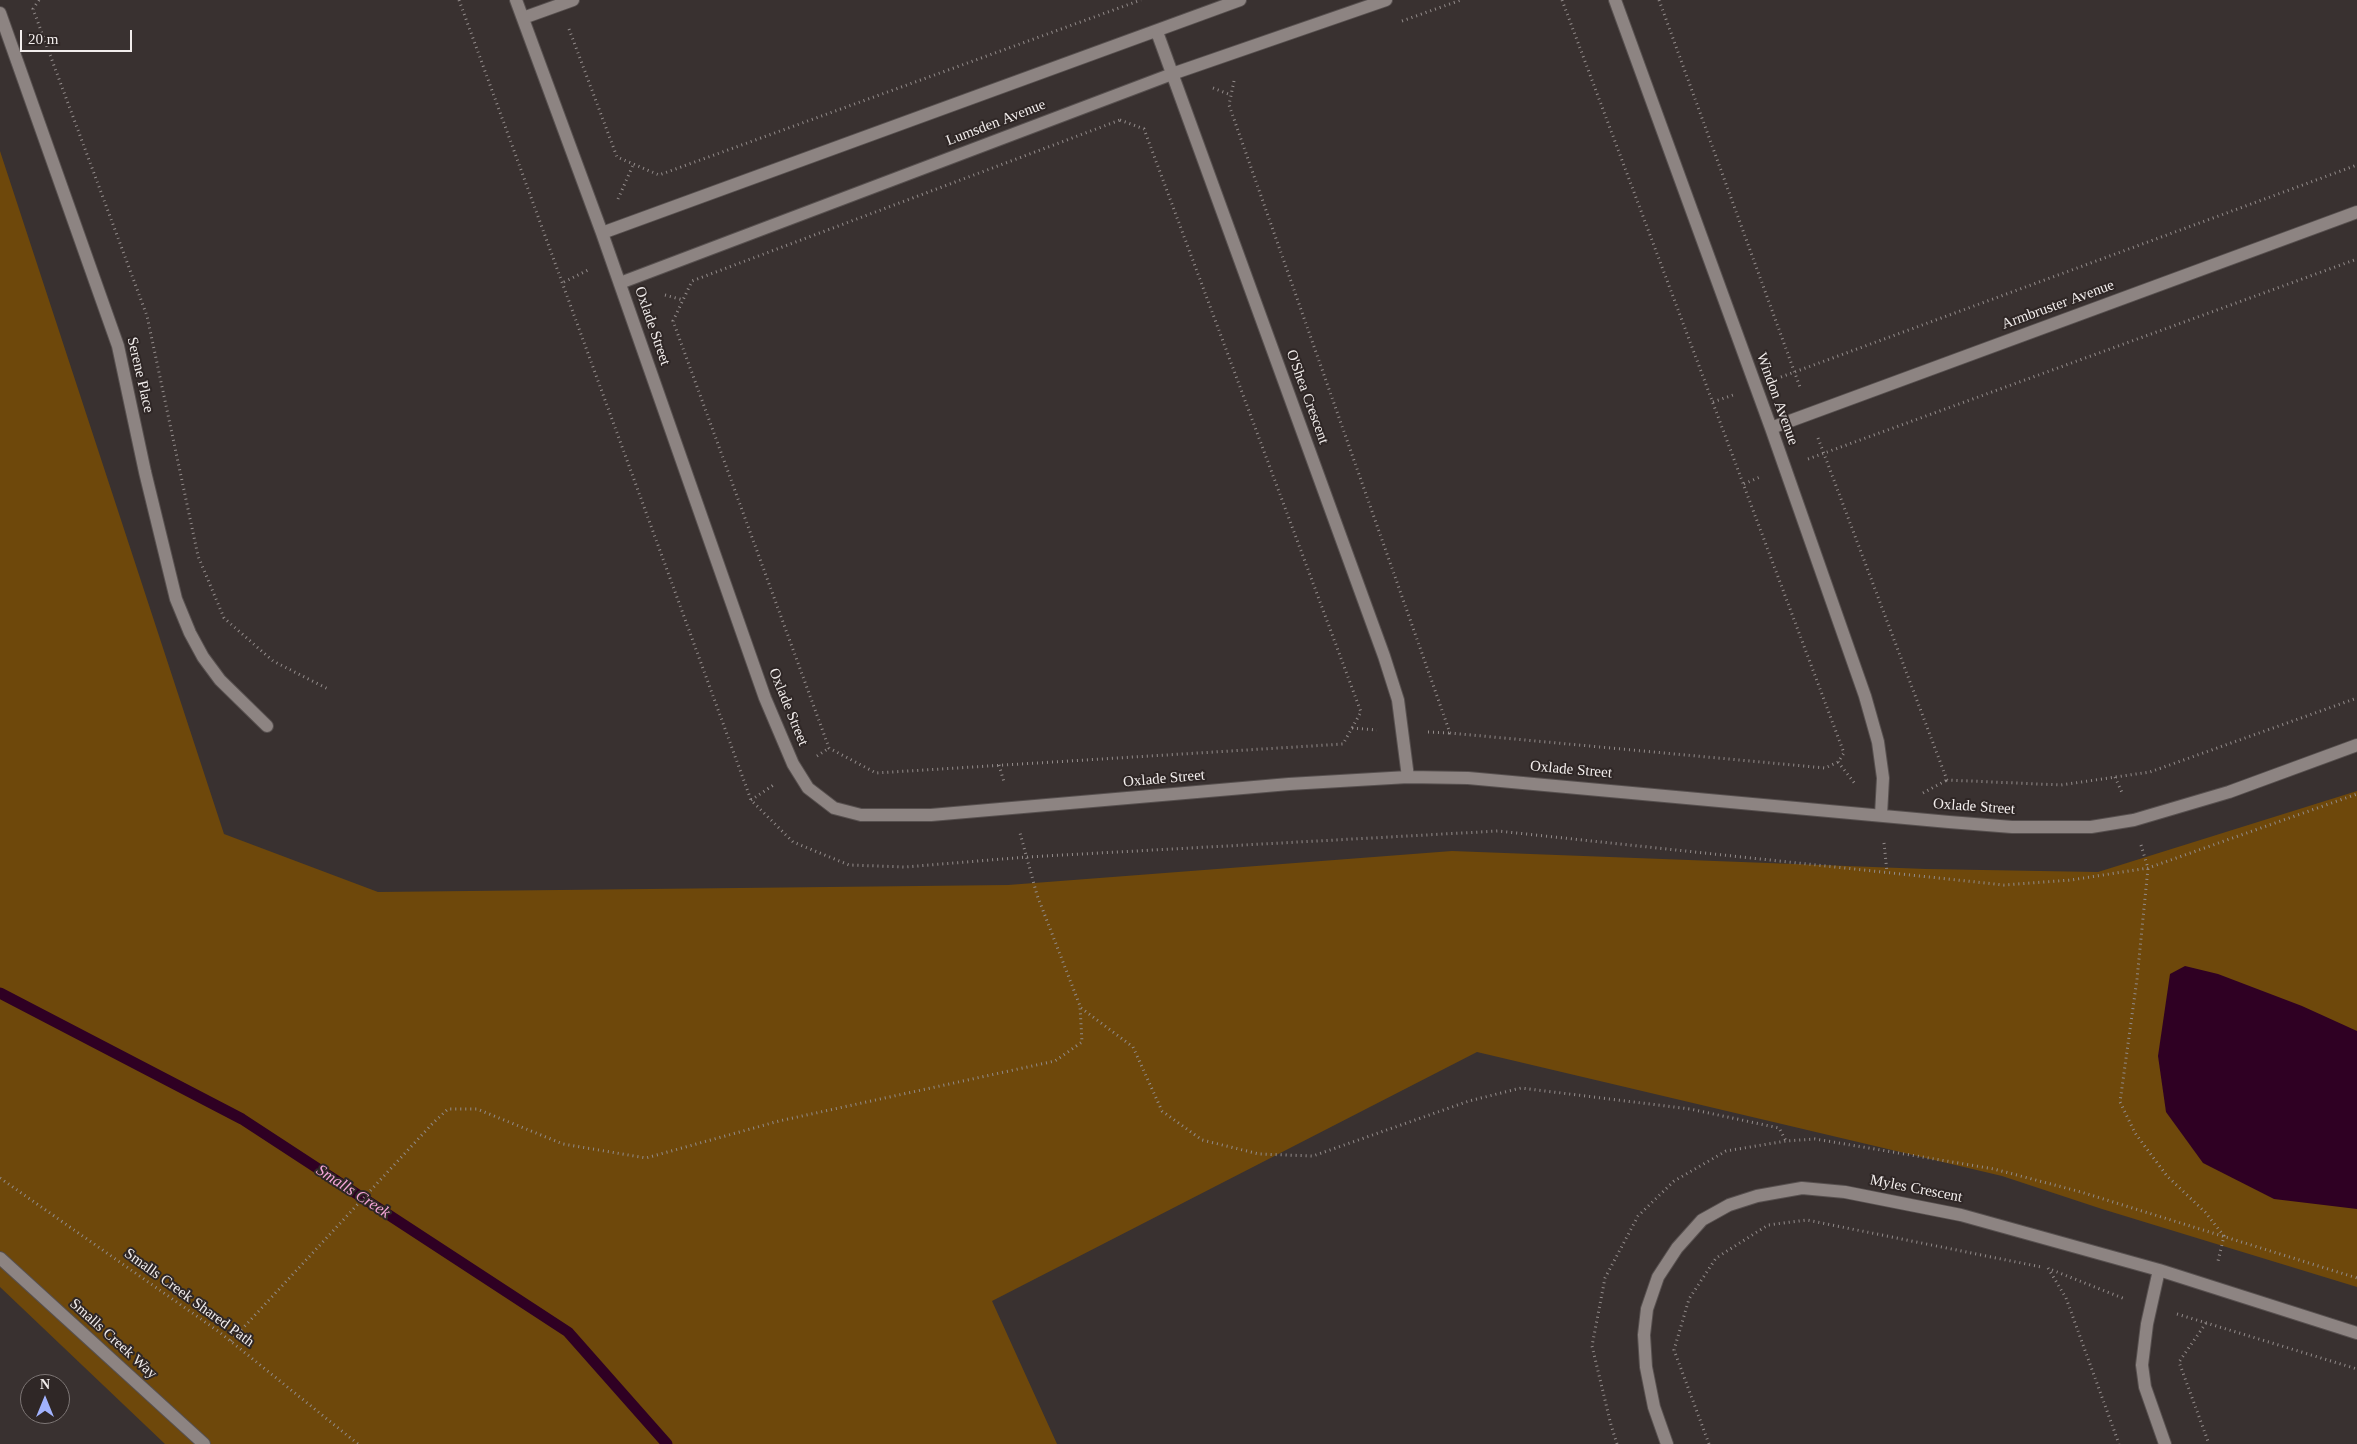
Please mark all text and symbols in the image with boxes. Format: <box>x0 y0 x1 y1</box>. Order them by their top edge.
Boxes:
scale bar <box>22 20 135 52</box>
text: 20 m <box>28 31 58 47</box>
street label: Lumsden Avenue <box>944 96 1048 150</box>
street label: Armbruster Avenue <box>1999 276 2117 334</box>
street label: Oxlade Street <box>630 284 674 368</box>
street label: Serene Place <box>123 335 157 415</box>
street label: O'Shea Crescent <box>1282 347 1332 447</box>
street label: Windon Avenue <box>1752 350 1802 448</box>
street label: Oxlade Street <box>764 666 812 748</box>
street label: Oxlade Street <box>1529 757 1613 783</box>
street label: Oxlade Street <box>1122 766 1206 792</box>
street label: Oxlade Street <box>1932 795 2016 819</box>
water label: Smalls Creek <box>312 1161 394 1223</box>
street label: Myles Crescent <box>1868 1171 1964 1207</box>
street label: Smalls Creek Shared Path <box>121 1245 257 1351</box>
street label: Smalls Creek Way <box>66 1295 160 1383</box>
north arrow <box>20 1374 70 1424</box>
text: N <box>40 1377 50 1392</box>

